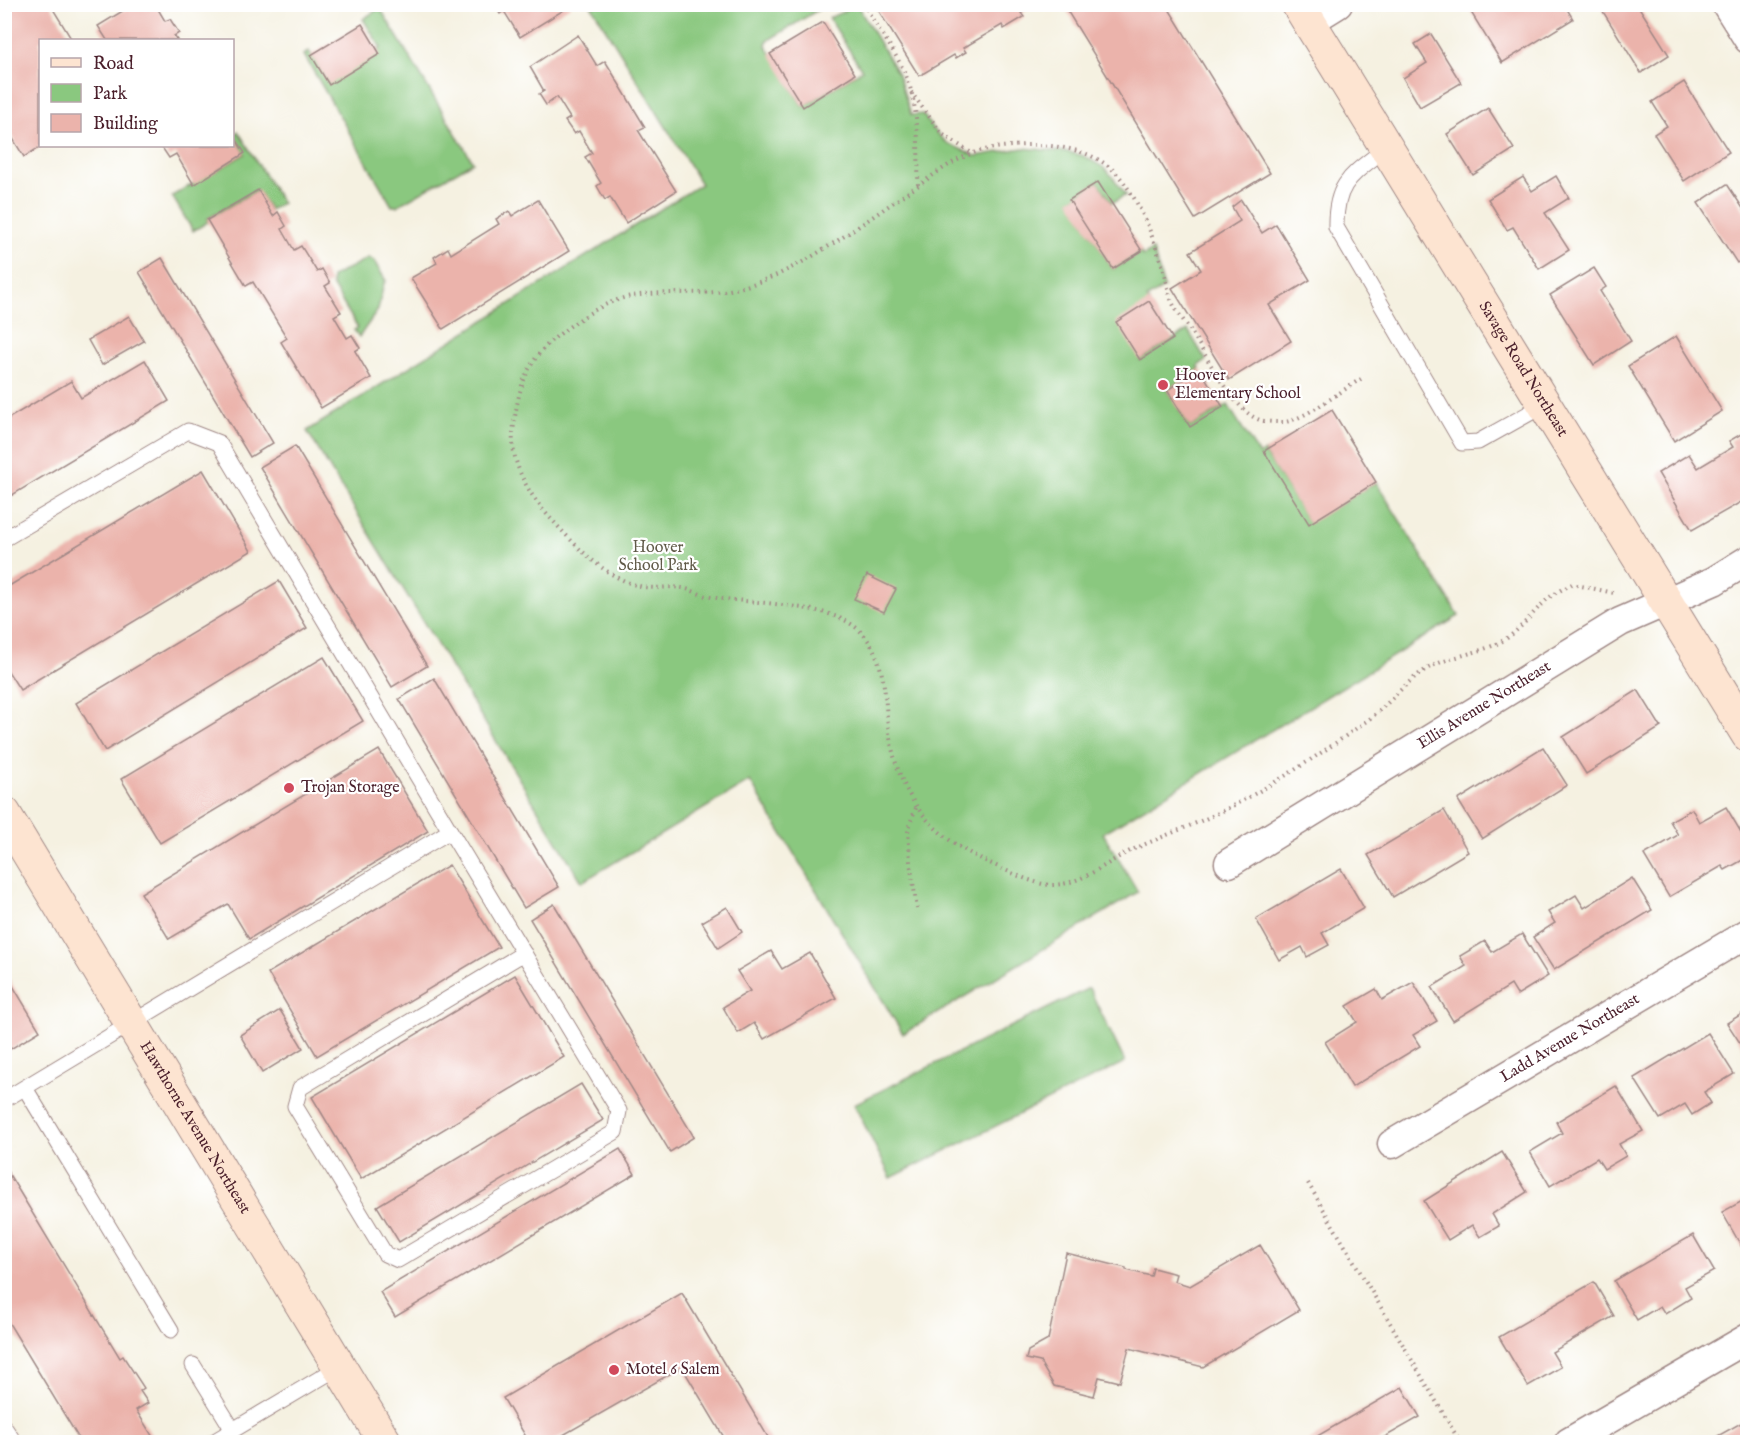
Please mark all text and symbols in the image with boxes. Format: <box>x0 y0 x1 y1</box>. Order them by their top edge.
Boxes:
legend <box>39 39 234 147</box>
text: Road <box>93 53 134 76</box>
text: Park <box>93 83 128 106</box>
text: Building <box>93 113 158 136</box>
street label: Savage Road Northeast <box>1474 298 1572 441</box>
place label: Hoover Elementary School <box>1175 366 1301 404</box>
marker: Hoover Elementary School <box>1156 378 1170 392</box>
park label: Hoover School Park <box>618 538 698 576</box>
street label: Ellis Avenue Northeast <box>1414 657 1555 754</box>
place label: Trojan Storage <box>301 778 400 798</box>
marker: Trojan Storage <box>282 781 296 795</box>
street label: Ladd Avenue Northeast <box>1497 989 1644 1087</box>
street label: Hawthorne Avenue Northeast <box>135 1038 255 1218</box>
place label: Motel 6 Salem <box>626 1360 720 1380</box>
marker: Motel 6 Salem <box>607 1363 621 1377</box>

